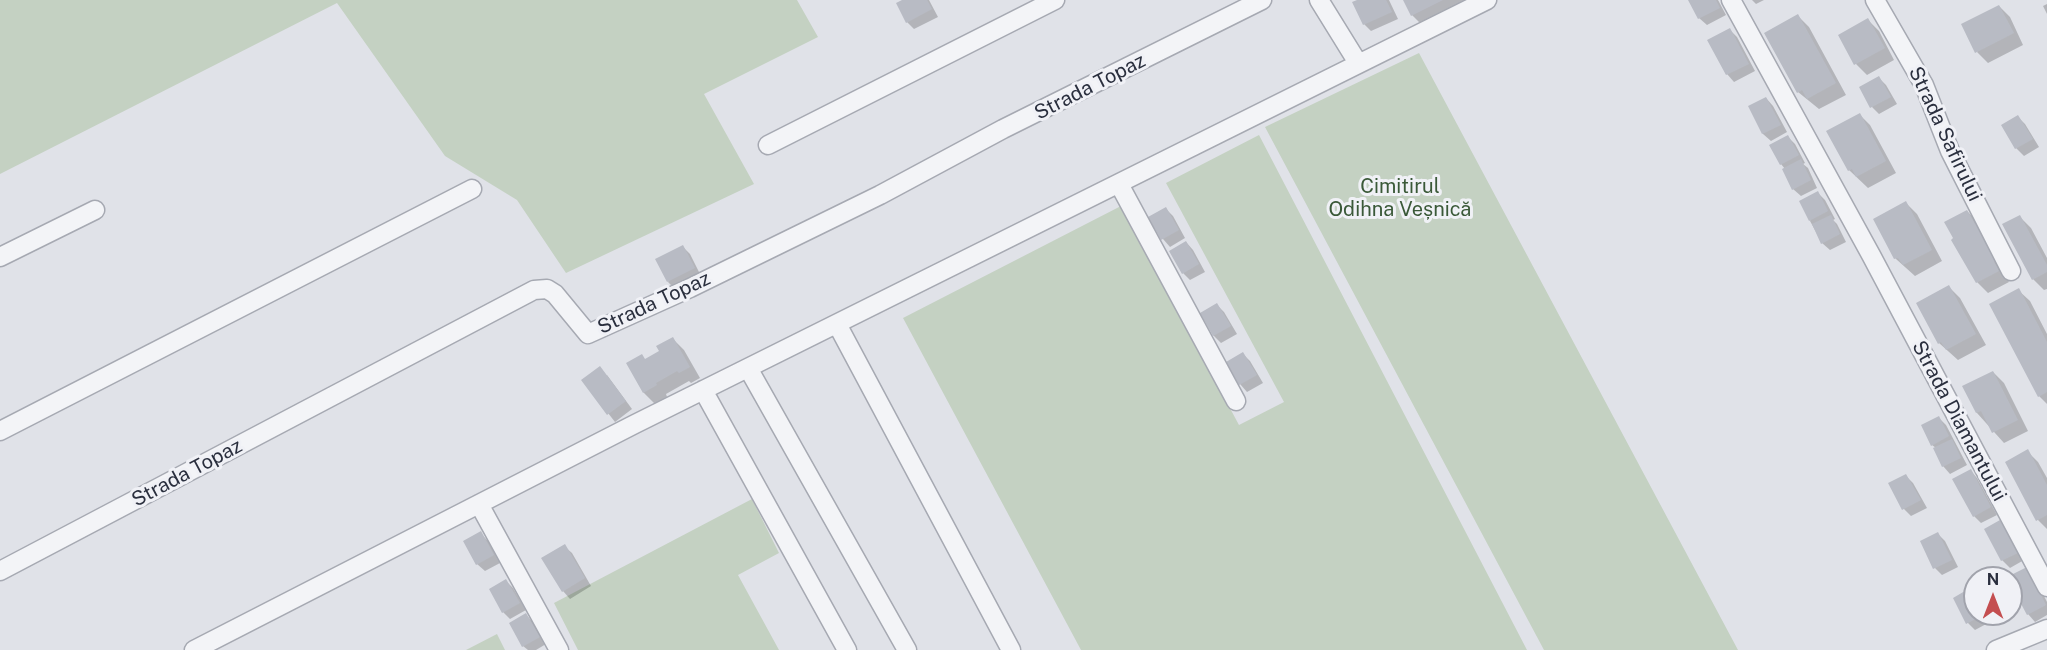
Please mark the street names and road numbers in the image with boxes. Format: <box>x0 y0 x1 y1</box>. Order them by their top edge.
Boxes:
street label: Strada Topaz <box>1030 49 1150 125</box>
street label: Strada Safirului <box>1903 63 1987 205</box>
street label: Strada Topaz <box>594 266 714 340</box>
street label: Strada Diamantului <box>1907 337 2011 505</box>
street label: Strada Topaz <box>128 434 246 512</box>

